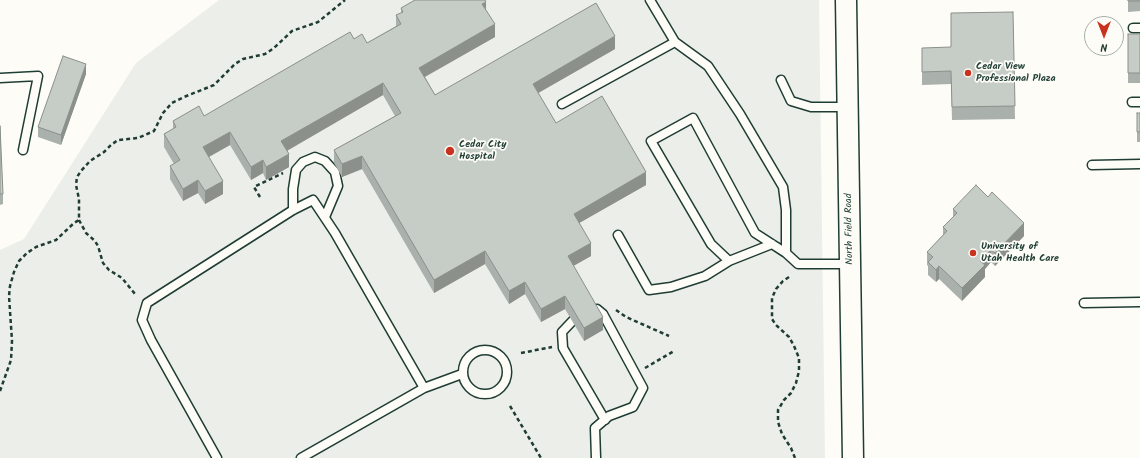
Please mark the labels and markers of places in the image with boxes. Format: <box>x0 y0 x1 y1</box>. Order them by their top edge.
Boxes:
place label: Cedar View Professional Plaza <box>976 61 1056 84</box>
marker: Cedar View Professional Plaza <box>963 68 973 78</box>
place label: Cedar City Hospital <box>459 139 506 162</box>
marker: Cedar City Hospital <box>444 145 456 157</box>
place label: University of Utah Health Care <box>981 241 1059 264</box>
marker: University of Utah Health Care <box>968 248 978 258</box>

